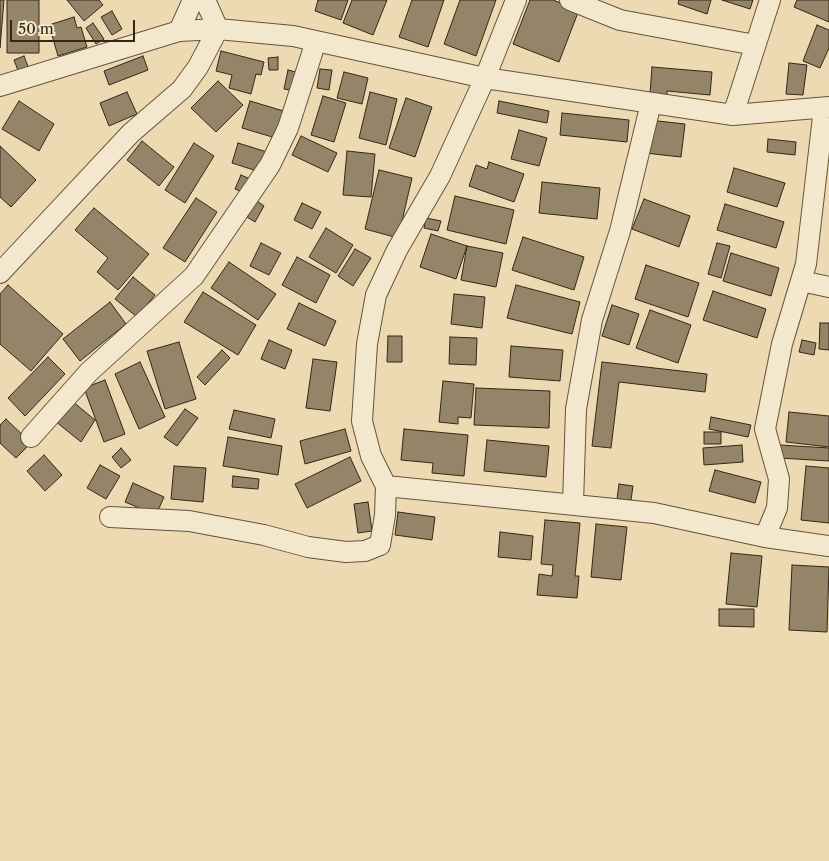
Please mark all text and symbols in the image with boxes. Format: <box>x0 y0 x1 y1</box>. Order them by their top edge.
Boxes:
scale bar <box>12 10 138 42</box>
text: 50 m <box>18 19 54 38</box>

